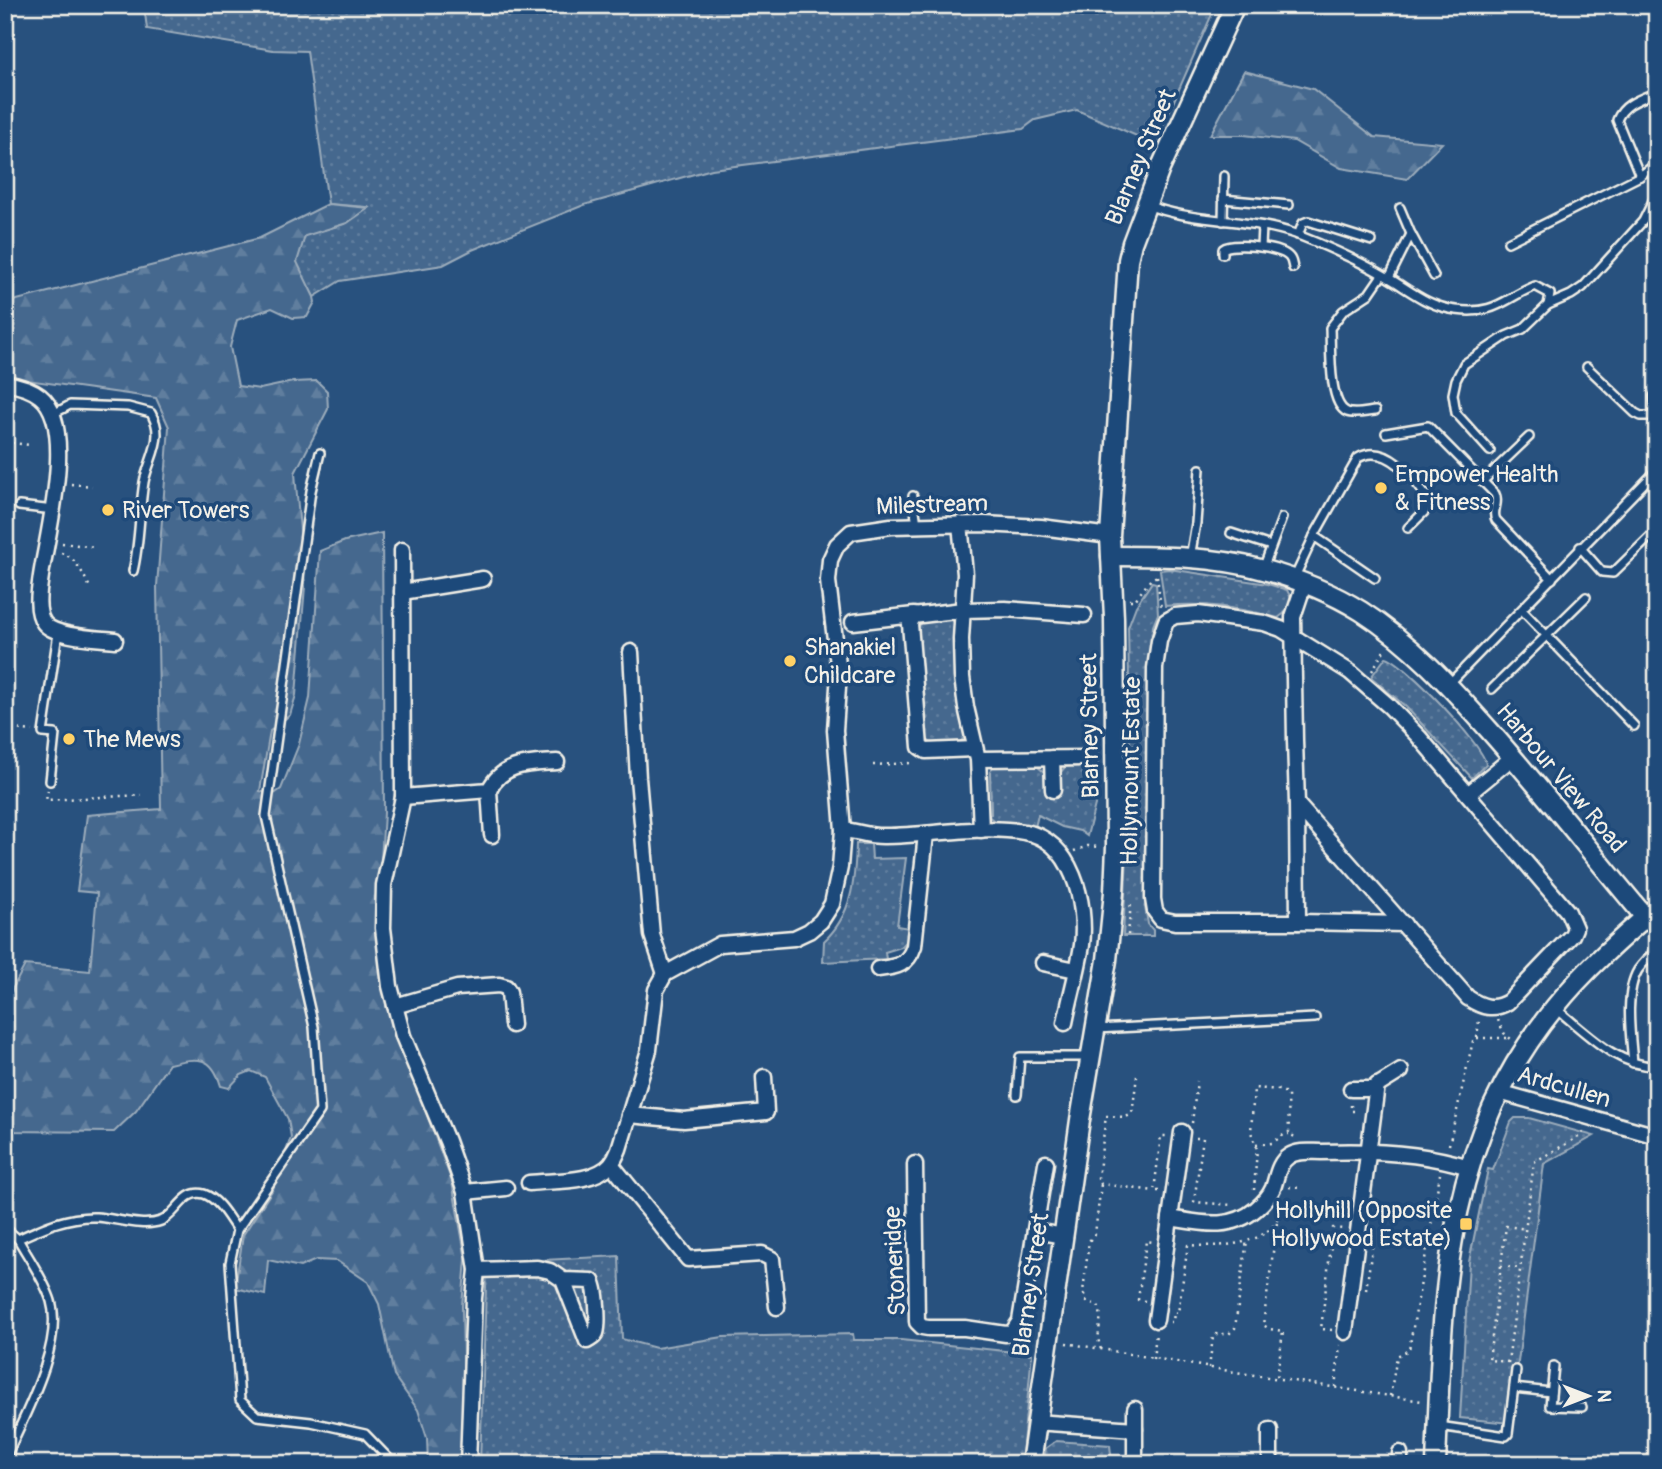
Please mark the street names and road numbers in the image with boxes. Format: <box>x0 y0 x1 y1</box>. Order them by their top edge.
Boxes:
street label: Blarney Street <box>1099 84 1183 229</box>
street label: Milestream <box>876 489 988 521</box>
street label: Blarney Street <box>1074 653 1106 799</box>
street label: Hollymount Estate <box>1115 676 1147 866</box>
street label: Harbour View Road <box>1490 697 1632 859</box>
street label: Ardcullen <box>1514 1060 1614 1114</box>
street label: Stoneridge <box>878 1205 912 1317</box>
street label: Blarney Street <box>1007 1211 1055 1359</box>

